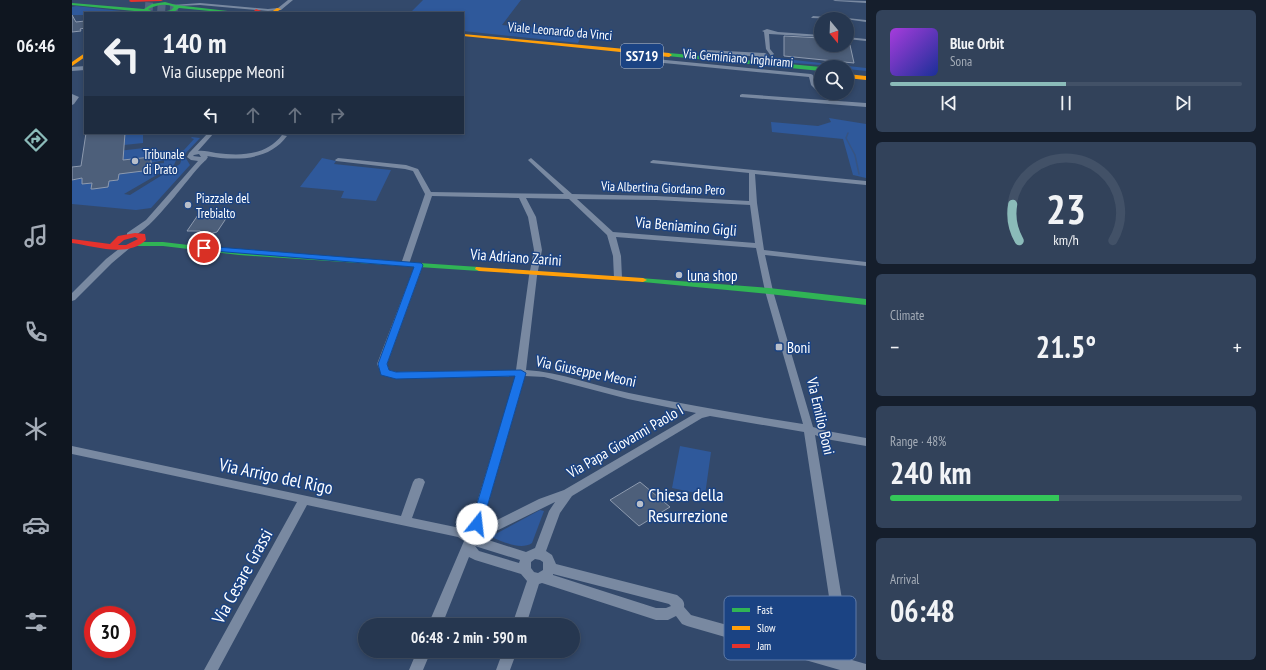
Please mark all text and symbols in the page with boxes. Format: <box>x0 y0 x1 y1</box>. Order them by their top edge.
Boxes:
north arrow <box>814 12 854 52</box>
map controls <box>814 12 854 100</box>
street label: Viale Leonardo da Vinci <box>506 18 613 44</box>
text: 140 m <box>162 24 226 61</box>
icon: left <box>96 28 148 80</box>
text: 06:46 <box>17 34 55 57</box>
text: Blue Orbit <box>950 34 1004 53</box>
road number: SS719 <box>621 44 663 68</box>
street label: Via Geminiano Inghirami <box>681 45 794 71</box>
text: Sona <box>950 53 972 70</box>
text: Via Giuseppe Meoni <box>162 60 285 83</box>
button: search <box>814 60 854 100</box>
icon: previous <box>938 92 960 114</box>
icon: pause <box>1055 92 1077 114</box>
icon: next <box>1172 92 1194 114</box>
icon: left <box>200 104 222 126</box>
icon: ahead <box>242 104 264 126</box>
icon: ahead <box>284 104 306 126</box>
icon: right <box>326 104 348 126</box>
icon: directions <box>22 126 50 154</box>
place label: Tribunale di Prato <box>143 146 185 178</box>
marker: Tribunale di Prato <box>130 156 140 166</box>
street label: Via Albertina Giordano Pero <box>600 177 726 199</box>
text: 23 <box>1046 182 1086 235</box>
place label: Piazzale del Trebialto <box>196 190 250 222</box>
marker: Piazzale del Trebialto <box>183 200 193 210</box>
street label: Via Beniamino Gigli <box>634 212 737 240</box>
icon: music <box>22 222 50 250</box>
text: km/h <box>1053 230 1079 249</box>
pin <box>187 231 221 265</box>
icon: arrive <box>193 237 215 259</box>
street label: Via Adriano Zarini <box>469 244 562 270</box>
place label: luna shop <box>687 266 737 285</box>
marker: luna shop <box>674 270 684 280</box>
text: Climate <box>890 307 924 324</box>
icon: phone <box>22 318 50 346</box>
text: 21.5° <box>1036 327 1096 366</box>
text: − <box>890 333 899 361</box>
text: + <box>1233 333 1242 361</box>
place label: Boni <box>787 338 810 357</box>
marker: Boni <box>774 342 784 352</box>
street label: Via Giuseppe Meoni <box>533 351 638 391</box>
street label: Via Emilio Boni <box>803 375 839 456</box>
street label: Via Papa Giovanni Paolo I <box>563 400 687 483</box>
icon: climate <box>22 415 50 443</box>
text: Range · 48% <box>890 433 946 450</box>
street label: Via Arrigo del Rigo <box>216 453 335 499</box>
text: 240 km <box>890 453 971 492</box>
place label: Chiesa della Resurrezione <box>648 483 728 527</box>
marker: Chiesa della Resurrezione <box>635 499 645 509</box>
position arrow <box>456 503 498 545</box>
icon: car <box>22 511 50 539</box>
street label: Via Cesare Grassi <box>206 525 278 628</box>
text: Arrival <box>890 571 919 588</box>
text: 06:48 <box>890 591 955 630</box>
legend <box>724 596 856 660</box>
text: Fast <box>757 603 773 617</box>
speed limit sign: 30 <box>84 606 136 658</box>
icon: filters <box>22 608 50 636</box>
text: Slow <box>757 621 776 635</box>
text: 06:48 · 2 min · 590 m <box>411 628 527 647</box>
text: Jam <box>756 639 771 653</box>

